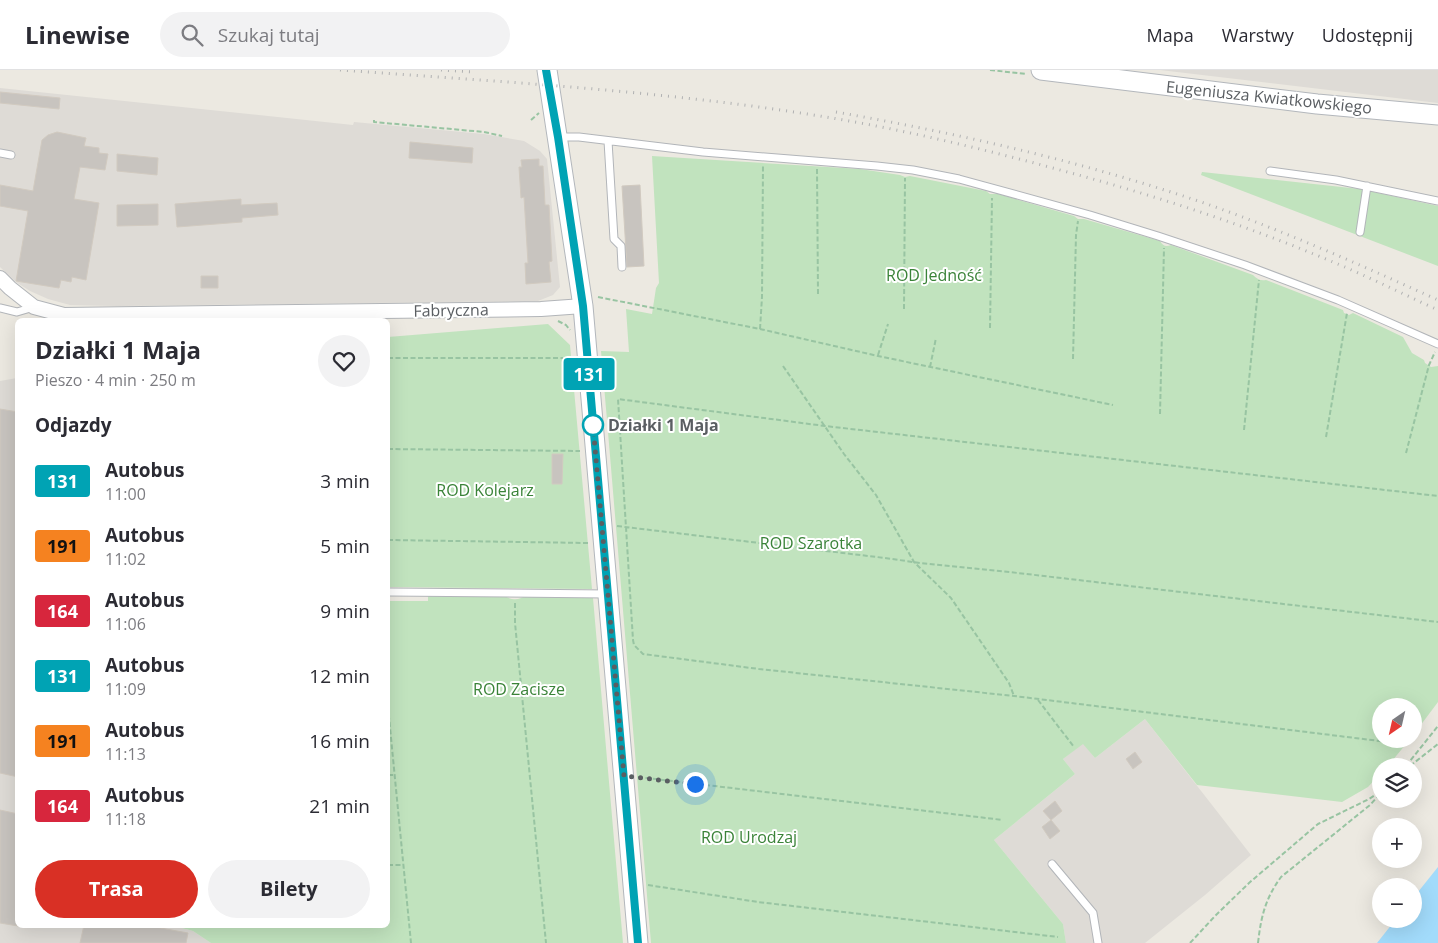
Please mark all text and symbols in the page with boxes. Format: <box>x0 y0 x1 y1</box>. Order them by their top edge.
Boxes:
search box <box>160 12 510 57</box>
text: Linewise <box>25 18 130 51</box>
icon: search <box>178 21 206 49</box>
text: Szukaj tutaj <box>218 22 320 48</box>
text: Mapa <box>1147 23 1194 47</box>
text: Warstwy <box>1222 23 1294 47</box>
text: Udostępnij <box>1322 23 1413 47</box>
street label: Eugeniusza Kwiatkowskiego <box>1165 75 1373 119</box>
park label: ROD Jedność <box>886 264 982 286</box>
street label: Fabryczna <box>413 298 489 322</box>
text: Działki 1 Maja <box>35 333 201 366</box>
button: heart <box>318 335 370 387</box>
line badge: 131 <box>560 358 618 390</box>
text: 131 <box>574 362 604 386</box>
text: Pieszo · 4 min · 250 m <box>35 369 196 391</box>
text: Odjazdy <box>35 412 112 438</box>
marker: Działki 1 Maja <box>582 414 604 436</box>
place label: Działki 1 Maja <box>608 414 719 436</box>
text: Autobus <box>105 457 185 483</box>
text: 3 min <box>320 468 370 494</box>
text: 131 <box>47 469 78 493</box>
park label: ROD Kolejarz <box>436 479 534 501</box>
text: 11:00 <box>105 483 146 505</box>
text: Autobus <box>105 522 185 548</box>
park label: ROD Szarotka <box>760 532 862 554</box>
text: 5 min <box>320 533 370 559</box>
text: 191 <box>47 534 78 558</box>
text: 11:02 <box>105 548 146 570</box>
text: Autobus <box>105 587 185 613</box>
text: 9 min <box>320 598 370 624</box>
text: 164 <box>47 599 78 623</box>
text: 11:06 <box>105 613 146 635</box>
text: Autobus <box>105 652 185 678</box>
text: 12 min <box>309 663 370 689</box>
text: 131 <box>47 664 78 688</box>
text: 11:09 <box>105 678 146 700</box>
park label: ROD Zacisze <box>473 678 565 700</box>
north arrow <box>1372 698 1422 748</box>
map controls <box>1372 698 1422 928</box>
text: Autobus <box>105 717 185 743</box>
text: 16 min <box>309 728 370 754</box>
text: 191 <box>47 729 78 753</box>
text: 11:13 <box>105 743 146 765</box>
button: layers <box>1372 758 1422 808</box>
your location <box>683 772 708 797</box>
text: Autobus <box>105 782 185 808</box>
text: 21 min <box>309 793 370 819</box>
text: 164 <box>47 794 78 818</box>
text: 11:18 <box>105 808 146 830</box>
button: + <box>1372 818 1422 868</box>
park label: ROD Urodzaj <box>701 826 797 848</box>
button: Trasa <box>35 860 198 918</box>
button: Bilety <box>208 860 370 918</box>
button: − <box>1372 878 1422 928</box>

